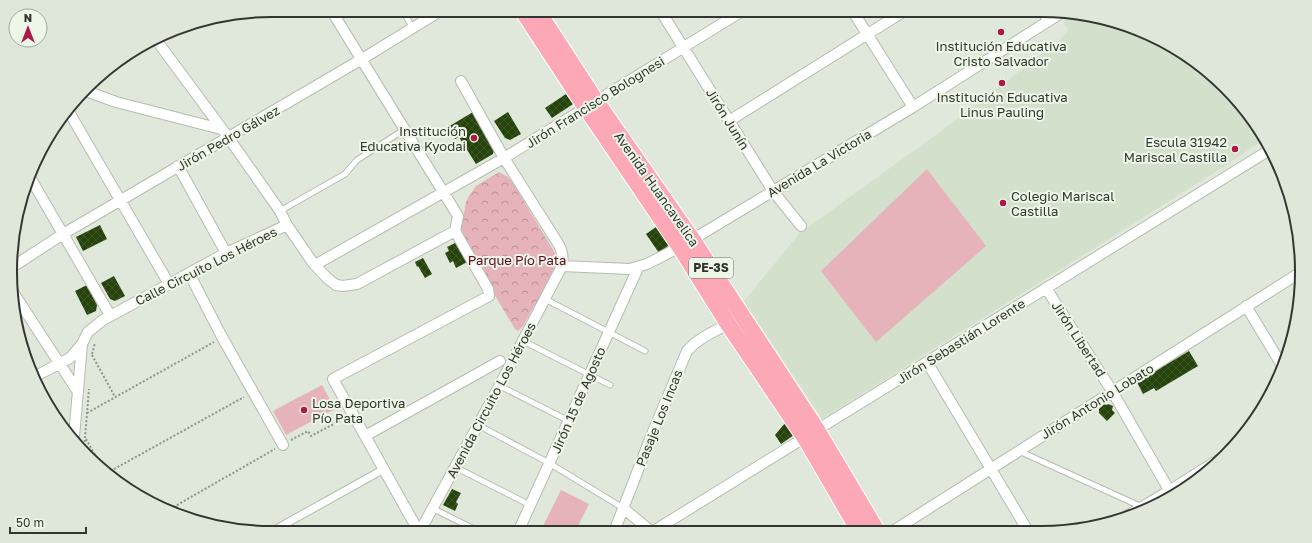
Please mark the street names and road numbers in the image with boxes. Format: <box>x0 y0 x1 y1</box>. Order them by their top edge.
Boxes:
street label: Jirón Francisco Bolognesi <box>523 53 667 151</box>
street label: Jirón Junín <box>703 85 753 153</box>
street label: Jirón Pedro Gálvez <box>174 102 283 174</box>
street label: Avenida La Victoria <box>764 126 874 200</box>
street label: Avenida Huancavelica <box>611 129 703 249</box>
street label: Calle Circuito Los Héroes <box>132 223 280 309</box>
road number: PE-3S <box>689 258 733 278</box>
street label: Jirón Sebastián Lorente <box>894 295 1028 387</box>
street label: Jirón Libertad <box>1049 298 1109 380</box>
street label: Avenida Circuito Los Héroes <box>443 319 539 481</box>
street label: Jirón 15 de Agosto <box>547 344 609 456</box>
street label: Jirón Antonio Lobato <box>1038 360 1157 442</box>
street label: Pasaje Los Incas <box>632 367 686 469</box>

